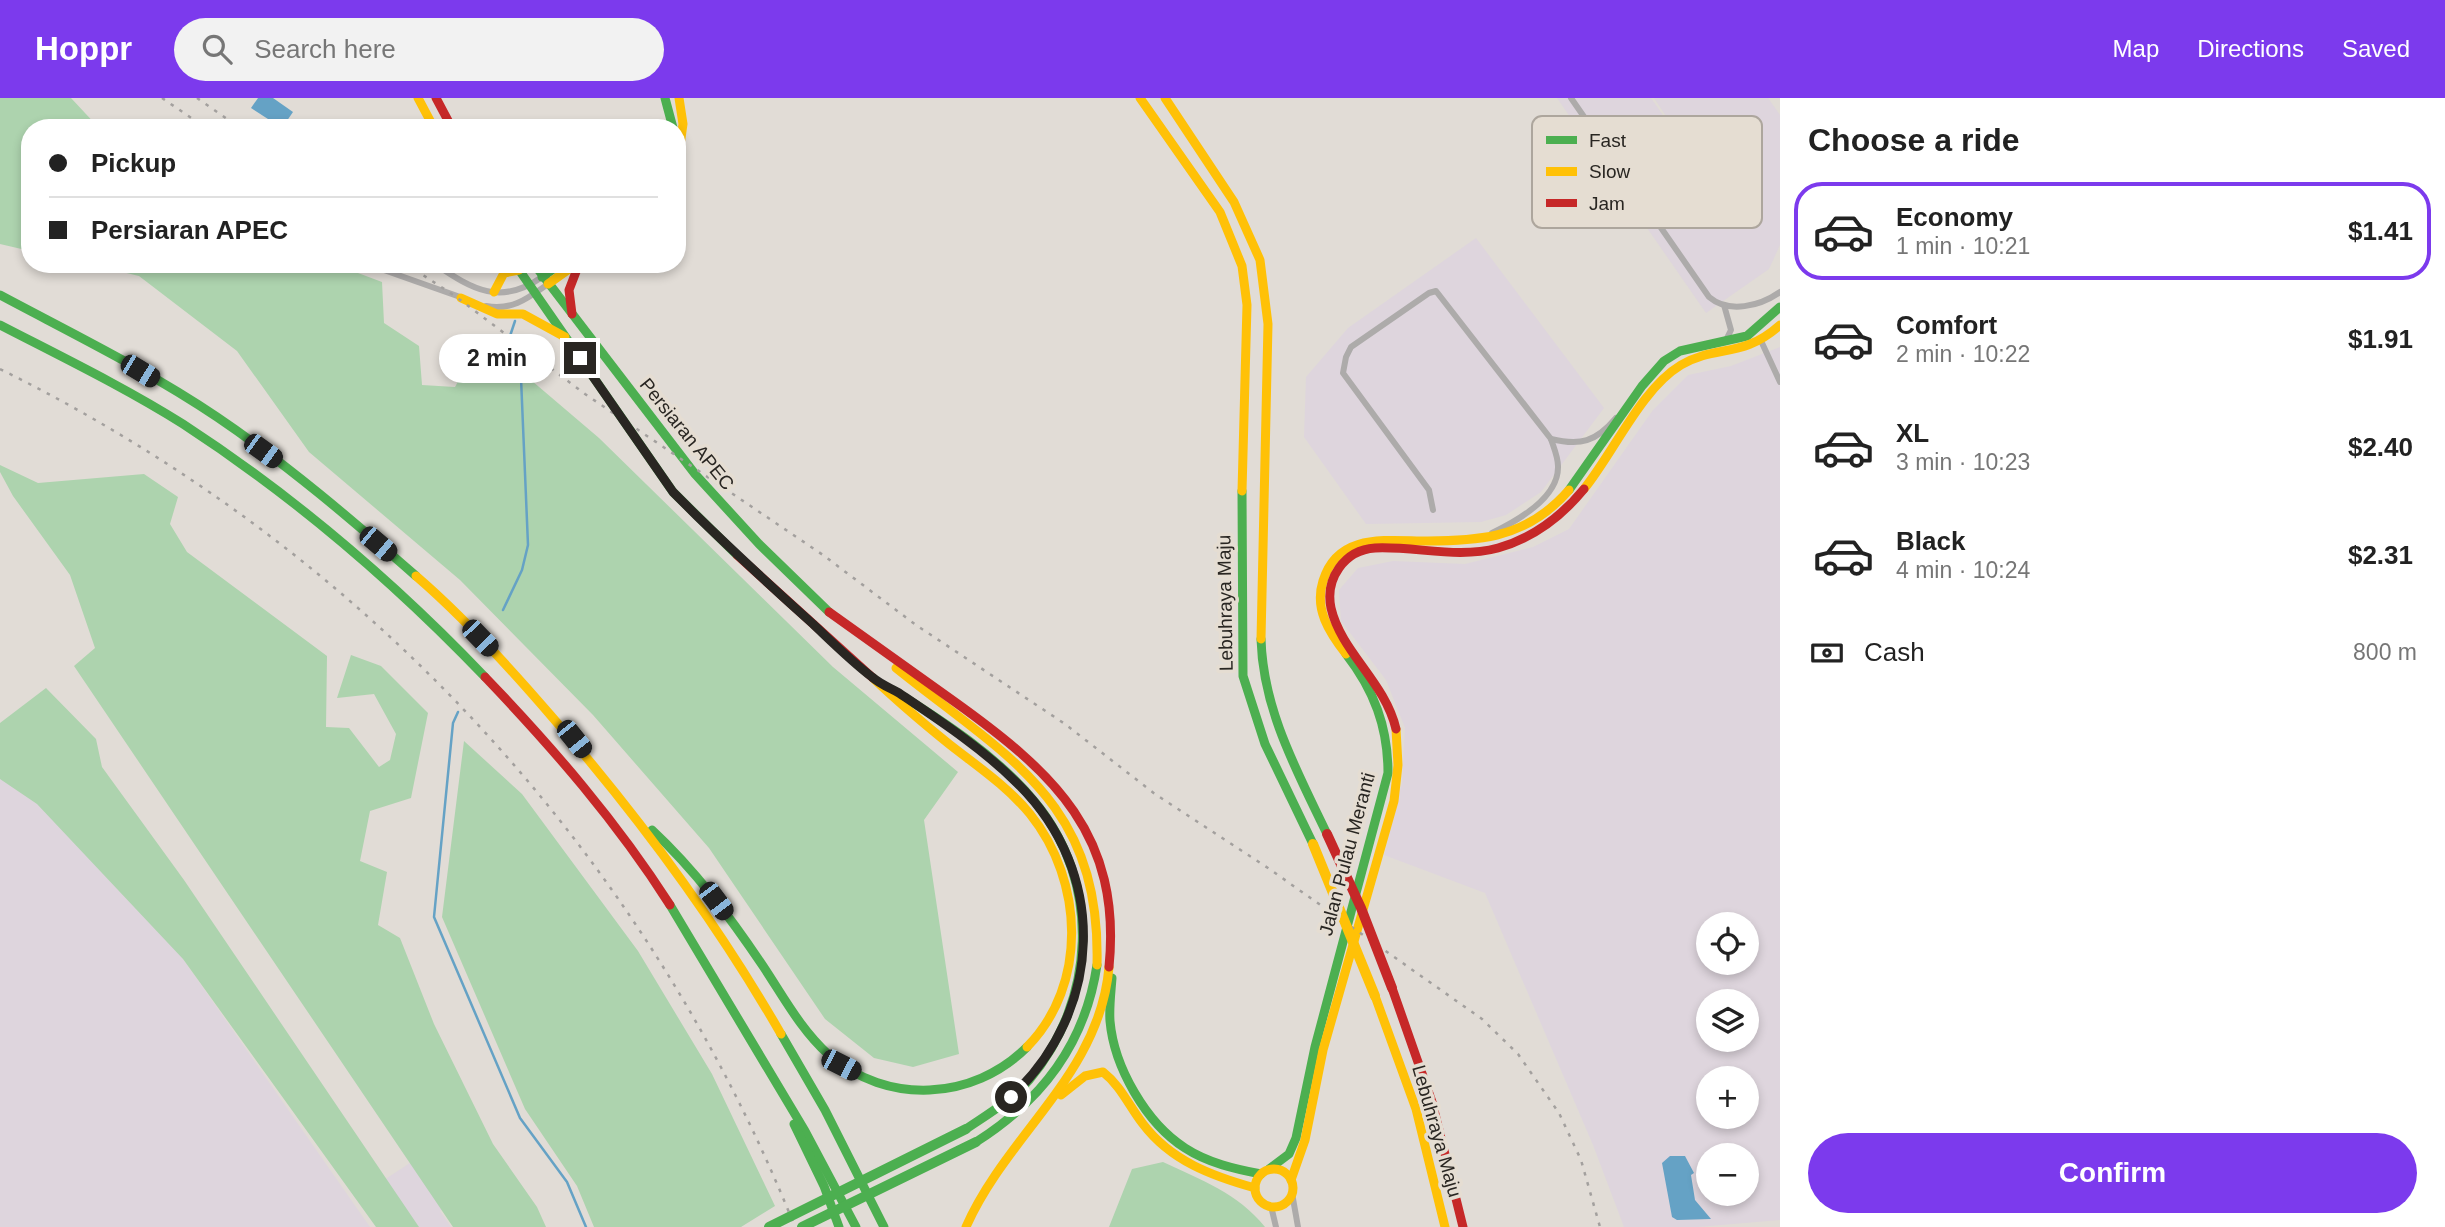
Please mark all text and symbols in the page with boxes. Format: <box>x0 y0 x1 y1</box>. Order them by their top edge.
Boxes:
search box <box>174 18 664 81</box>
text: Hoppr <box>35 30 132 67</box>
icon: search <box>198 30 236 68</box>
text: Search here <box>254 34 396 64</box>
text: Map <box>2113 35 2159 62</box>
text: Directions <box>2197 35 2304 62</box>
text: Saved <box>2342 35 2410 62</box>
legend <box>1532 116 1762 228</box>
text: Choose a ride <box>1808 122 2020 158</box>
text: Fast <box>1589 130 1627 151</box>
text: Pickup <box>91 148 176 178</box>
text: Slow <box>1589 161 1630 182</box>
text: Jam <box>1589 193 1625 214</box>
icon: car <box>1812 200 1875 263</box>
text: Economy <box>1896 202 2013 232</box>
text: Persiaran APEC <box>91 215 288 245</box>
text: $1.41 <box>2348 216 2413 246</box>
text: 1 min · 10:21 <box>1896 233 2030 259</box>
icon: car <box>1812 308 1875 371</box>
text: Comfort <box>1896 310 1997 340</box>
text: $1.91 <box>2348 324 2413 354</box>
callout: 2 min <box>440 334 556 382</box>
text: 2 min · 10:22 <box>1896 341 2030 367</box>
route end <box>564 342 596 374</box>
text: 2 min <box>467 345 527 371</box>
car <box>117 351 164 391</box>
street label: Persiaran APEC <box>636 374 738 494</box>
icon: car <box>1812 416 1875 479</box>
text: XL <box>1896 418 1929 448</box>
car <box>240 430 287 472</box>
text: $2.40 <box>2348 432 2413 462</box>
text: 3 min · 10:23 <box>1896 449 2030 475</box>
car <box>356 522 401 566</box>
icon: car <box>1812 524 1875 587</box>
text: Black <box>1896 526 1965 556</box>
street label: Lebuhraya Maju <box>1213 535 1237 671</box>
text: $2.31 <box>2348 540 2413 570</box>
text: 4 min · 10:24 <box>1896 557 2030 583</box>
car <box>458 616 503 660</box>
icon: cash <box>1808 634 1846 672</box>
text: Cash <box>1864 637 1925 667</box>
text: 800 m <box>2353 639 2417 665</box>
car <box>553 716 596 762</box>
street label: Jalan Pulau Meranti <box>1315 770 1379 938</box>
car <box>695 878 738 924</box>
map controls <box>1696 912 1759 1206</box>
button: locate <box>1696 912 1759 975</box>
button: layers <box>1696 989 1759 1052</box>
car <box>818 1046 865 1084</box>
street label: Lebuhraya Maju <box>1408 1063 1466 1199</box>
button: + <box>1696 1066 1759 1129</box>
route start <box>995 1081 1027 1113</box>
button: Confirm <box>1808 1133 2417 1213</box>
button: − <box>1696 1143 1759 1206</box>

